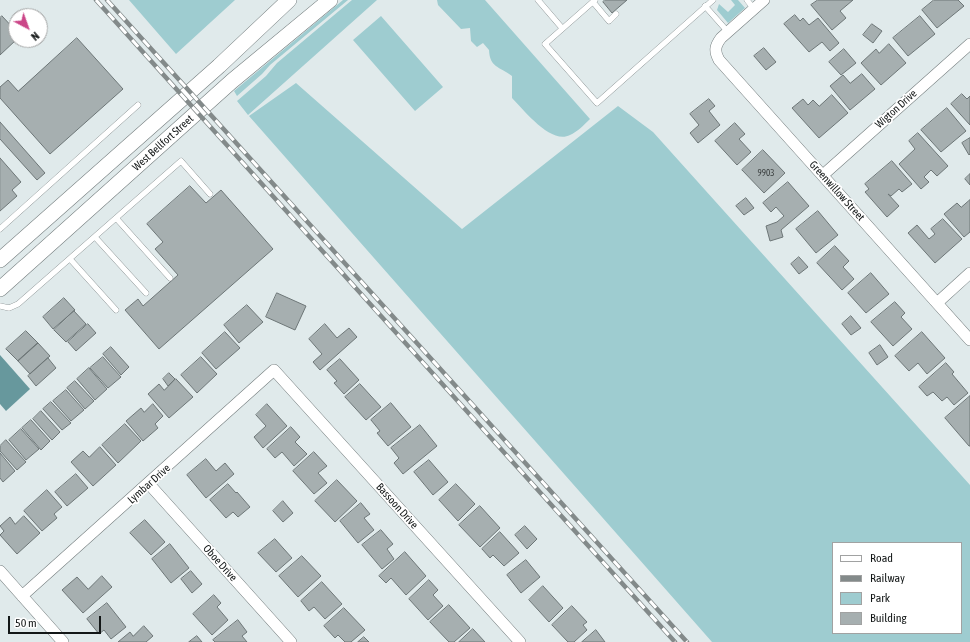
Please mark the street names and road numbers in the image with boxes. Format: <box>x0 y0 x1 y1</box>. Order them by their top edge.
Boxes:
street label: Wigton Drive <box>872 87 920 131</box>
street label: West Bellfort Street <box>130 112 196 174</box>
street label: Greenwillow Street <box>807 158 867 224</box>
street label: Lymbar Drive <box>125 461 173 507</box>
street label: Bassoon Drive <box>373 481 421 531</box>
street label: Oboe Drive <box>200 542 240 584</box>

